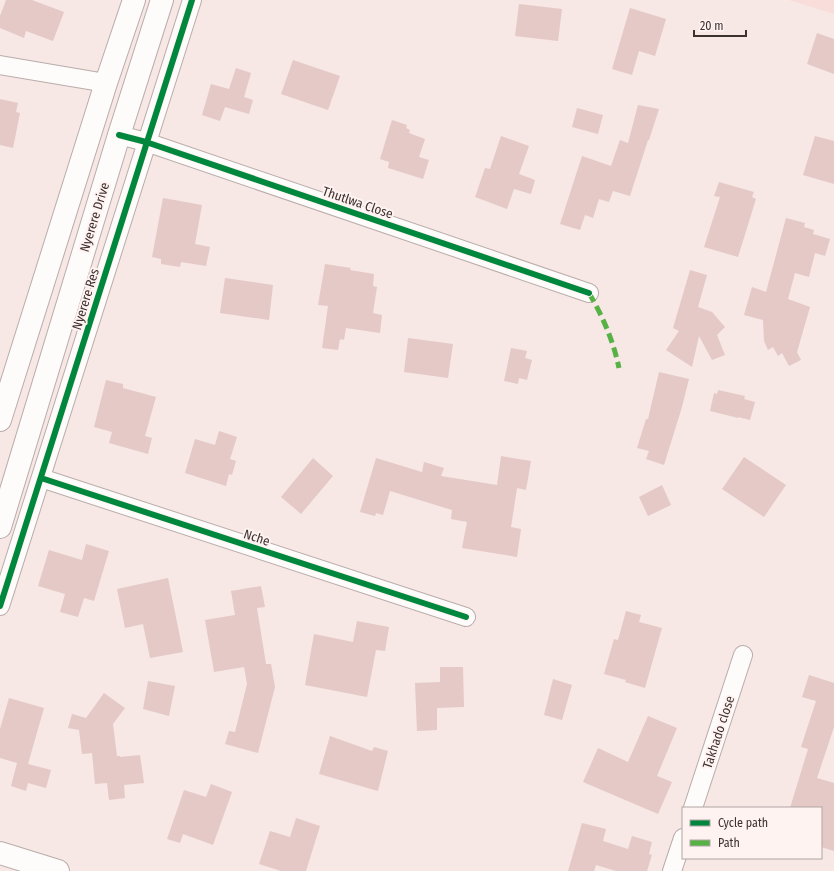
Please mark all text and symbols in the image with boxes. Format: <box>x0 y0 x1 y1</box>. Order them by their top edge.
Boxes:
scale bar <box>694 12 746 38</box>
text: 20 m <box>700 19 724 33</box>
street label: Nyerere Drive <box>77 181 112 254</box>
street label: Thutlwa Close <box>321 183 395 222</box>
street label: Nyerere Res <box>69 266 102 332</box>
street label: Nche <box>242 526 272 549</box>
street label: Takhado close <box>700 694 737 770</box>
legend <box>682 807 822 859</box>
text: Cycle path <box>718 816 768 830</box>
text: Path <box>718 836 740 850</box>

